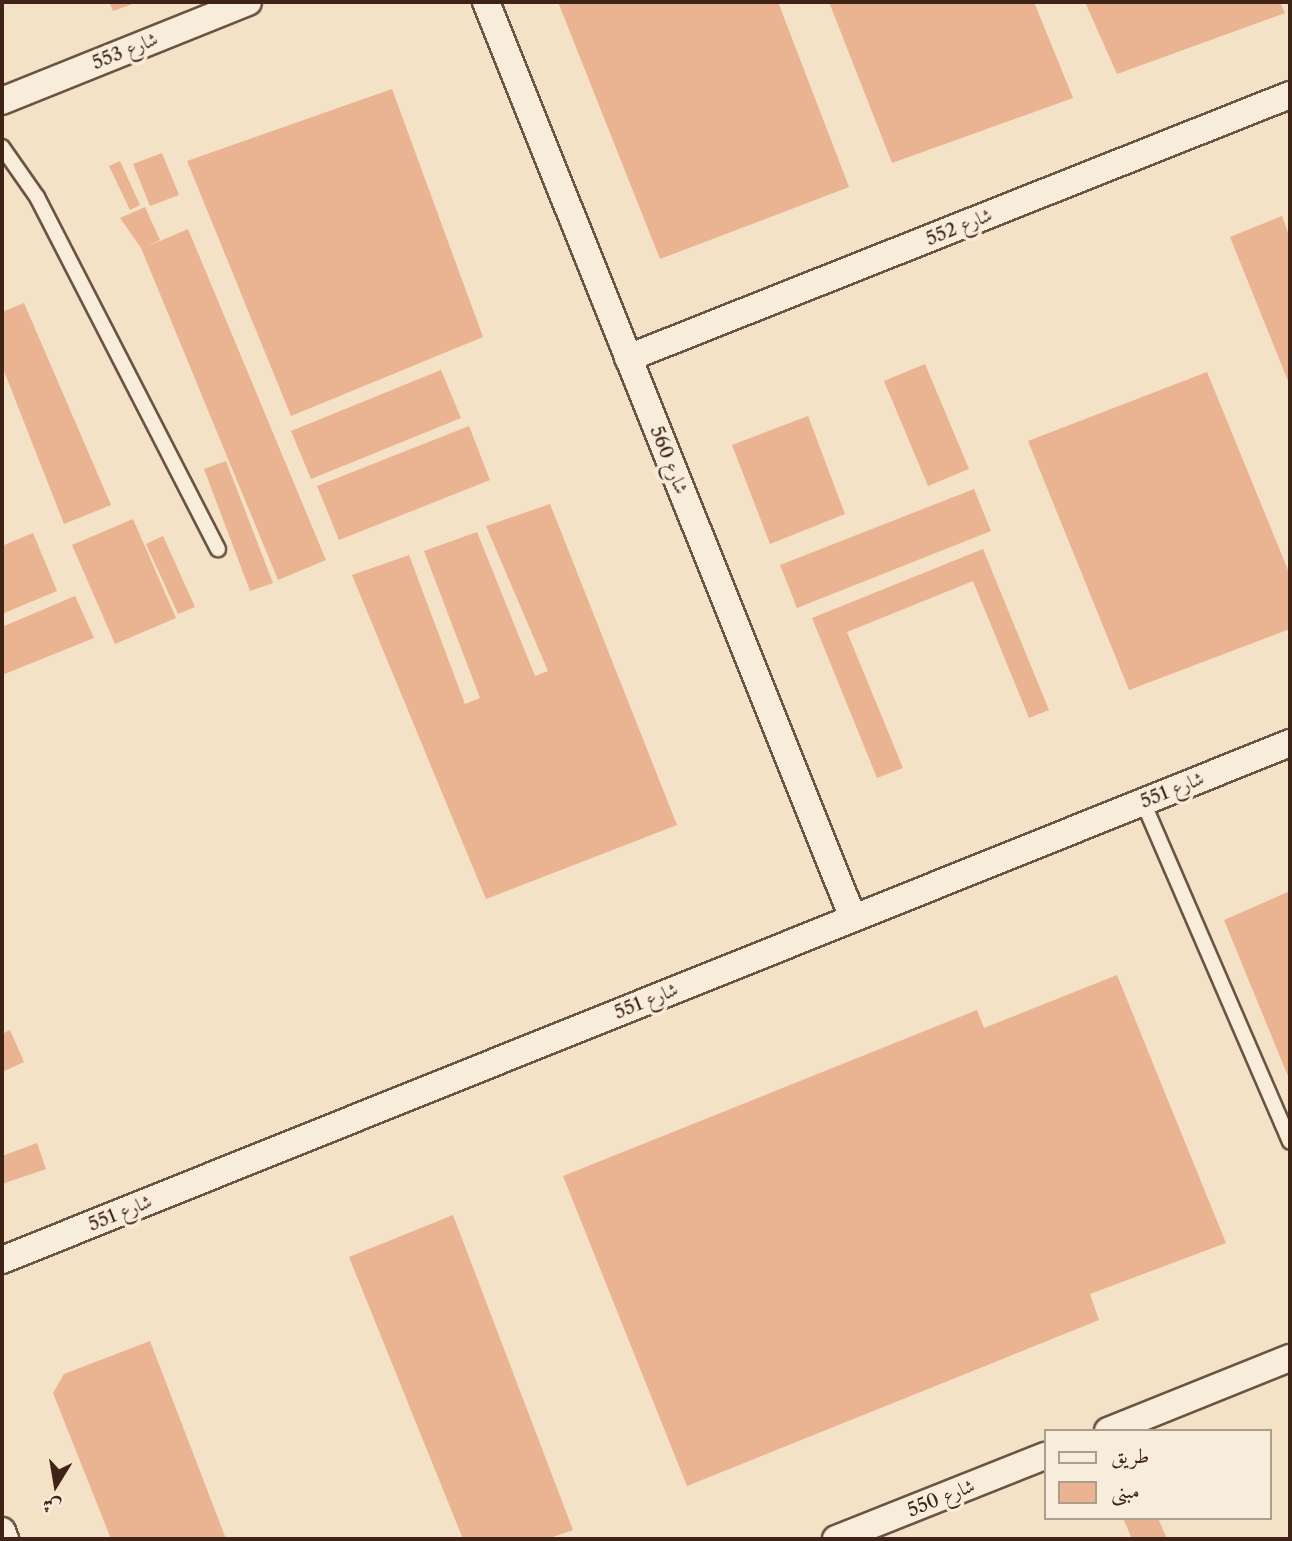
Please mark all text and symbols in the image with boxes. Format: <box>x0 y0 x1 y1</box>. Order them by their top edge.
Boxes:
street label: شارع 553 <box>89 27 161 75</box>
street label: شارع 552 <box>922 203 996 251</box>
street label: شارع 560 <box>645 423 693 497</box>
street label: شارع 551 <box>1137 767 1207 813</box>
street label: شارع 551 <box>611 978 681 1024</box>
street label: شارع 551 <box>85 1190 155 1236</box>
legend <box>1044 1429 1271 1520</box>
text: طريق <box>1111 1443 1149 1468</box>
north arrow <box>21 1450 91 1520</box>
street label: شارع 550 <box>904 1474 978 1522</box>
text: مبنى <box>1111 1478 1140 1503</box>
text: ش <box>40 1493 63 1519</box>

